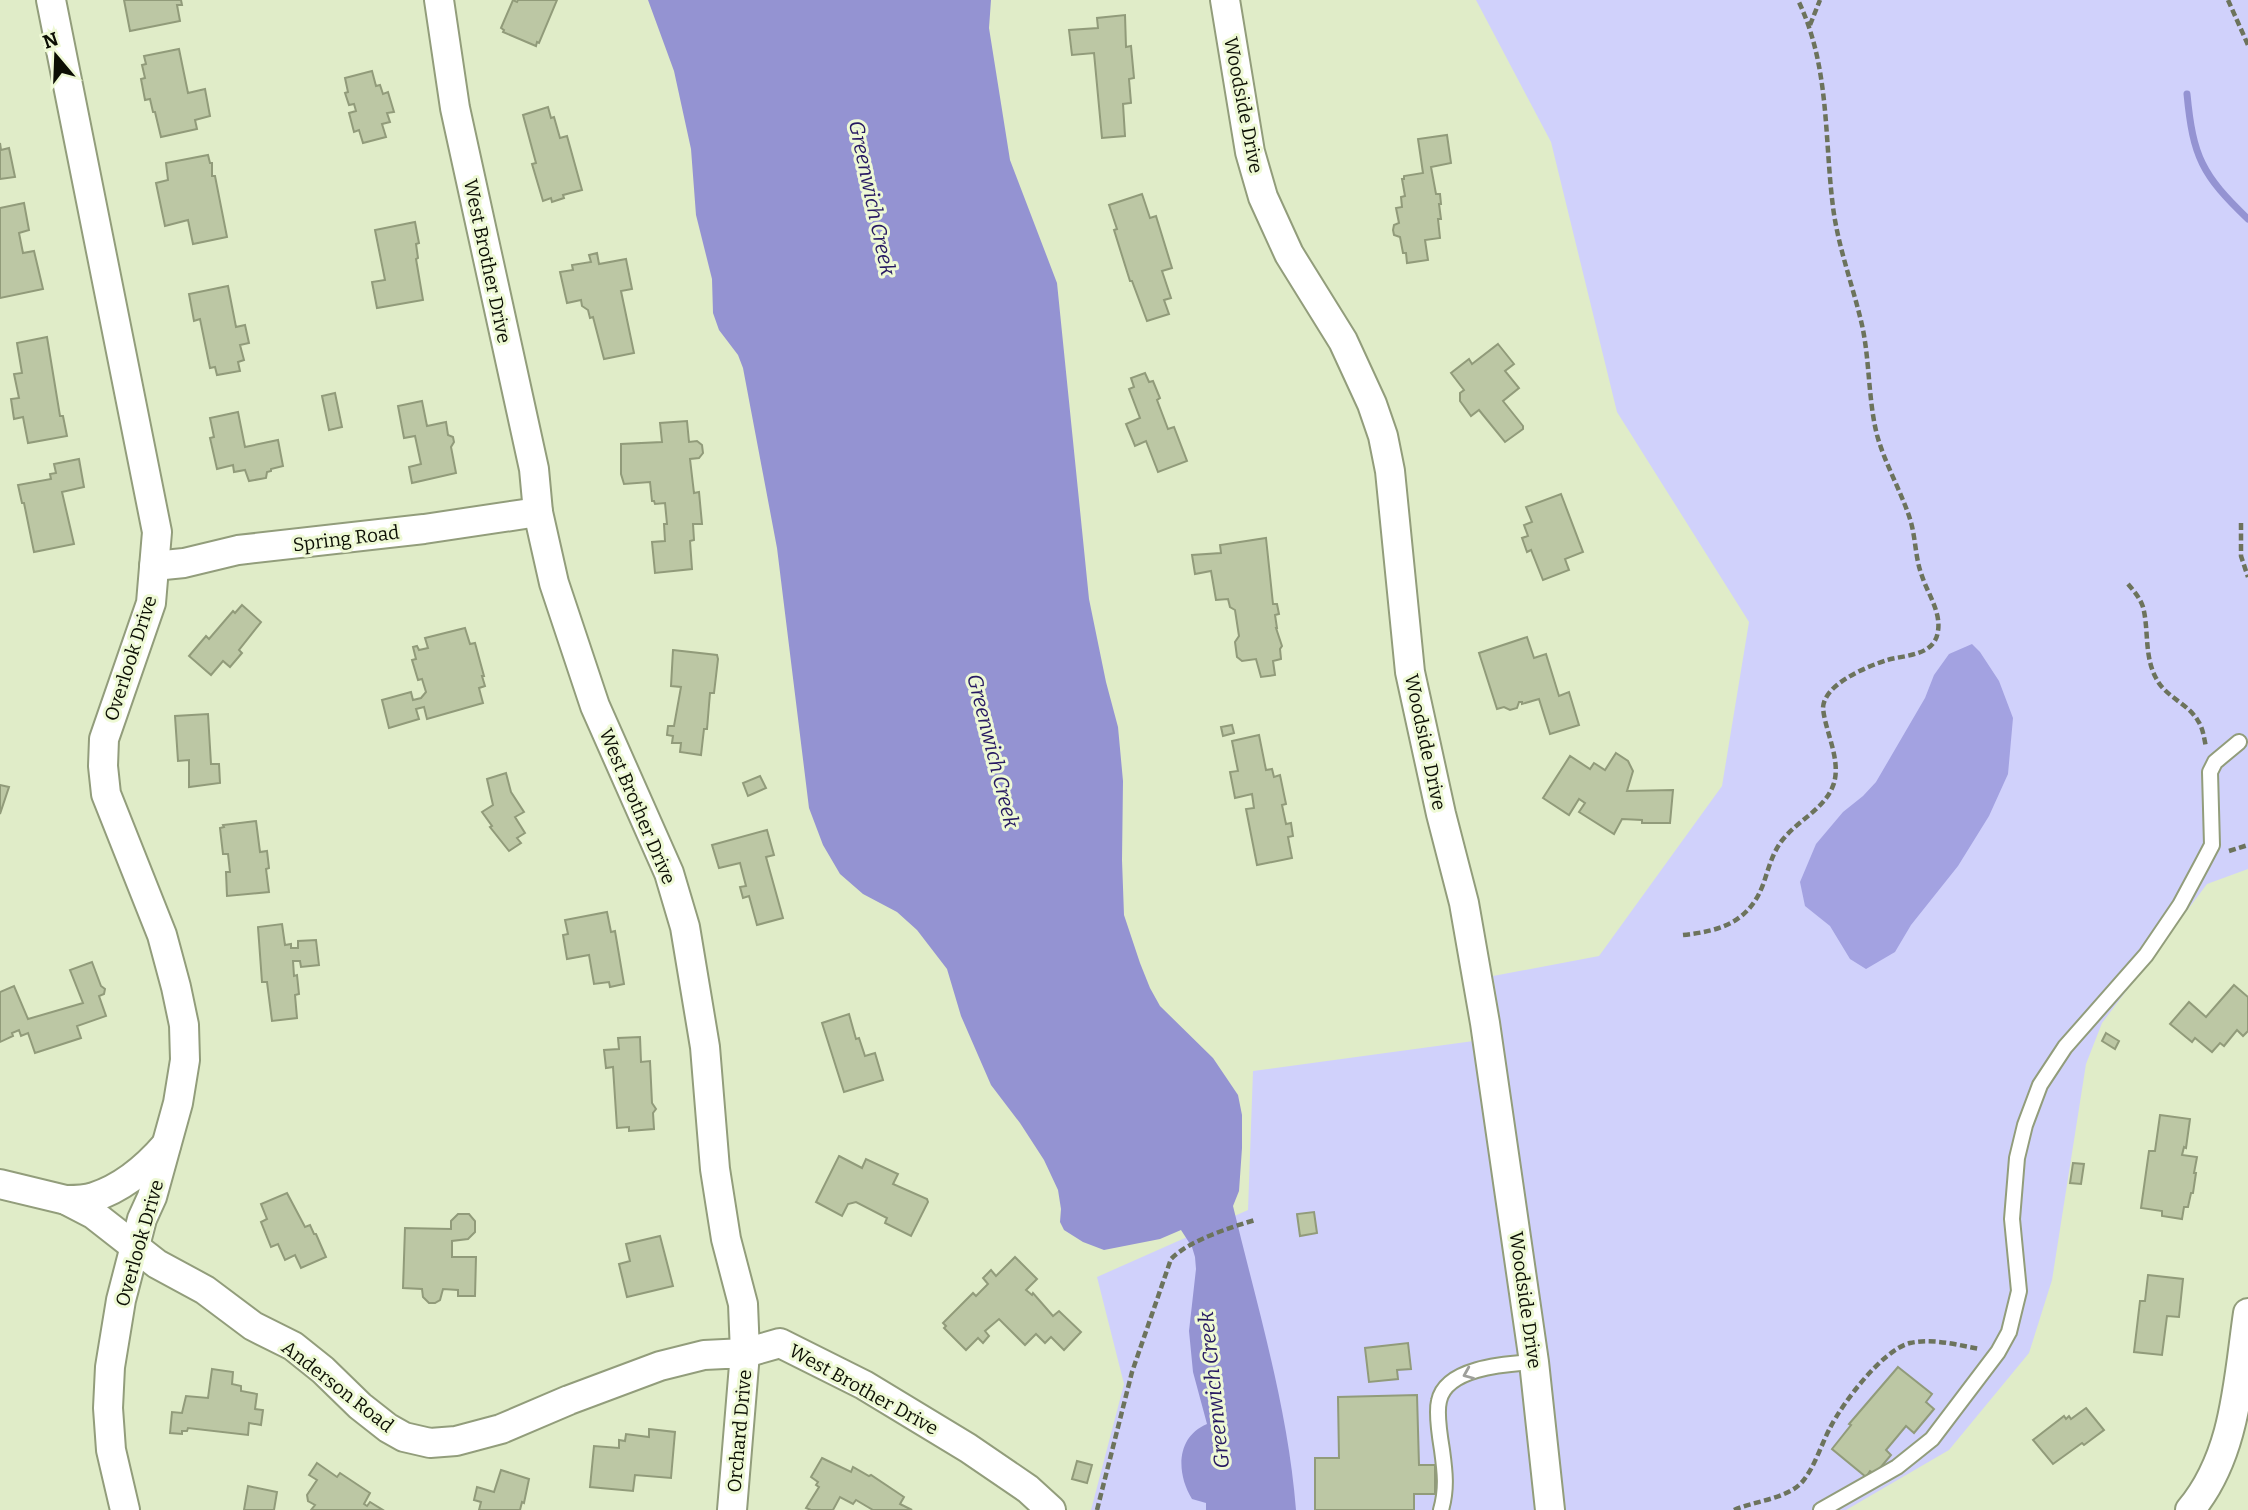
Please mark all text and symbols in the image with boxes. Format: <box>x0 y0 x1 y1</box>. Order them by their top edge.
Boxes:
north arrow <box>21 21 91 91</box>
text: N <box>40 27 62 54</box>
street label: Woodside Drive <box>1219 35 1268 175</box>
water label: Greenwich Creek <box>843 118 901 279</box>
street label: West Brother Drive <box>459 177 516 345</box>
street label: Spring Road <box>292 521 401 556</box>
street label: Overlook Drive <box>99 592 162 724</box>
water label: Greenwich Creek <box>961 671 1025 831</box>
street label: Woodside Drive <box>1400 672 1451 812</box>
street label: West Brother Drive <box>594 725 681 888</box>
street label: Overlook Drive <box>110 1177 169 1309</box>
street label: Woodside Drive <box>1504 1230 1547 1370</box>
water label: Greenwich Creek <box>1193 1309 1235 1470</box>
street label: Anderson Road <box>277 1336 398 1437</box>
street label: West Brother Drive <box>785 1339 942 1440</box>
one-way arrow <box>1463 1366 1475 1380</box>
street label: Orchard Drive <box>723 1369 756 1493</box>

